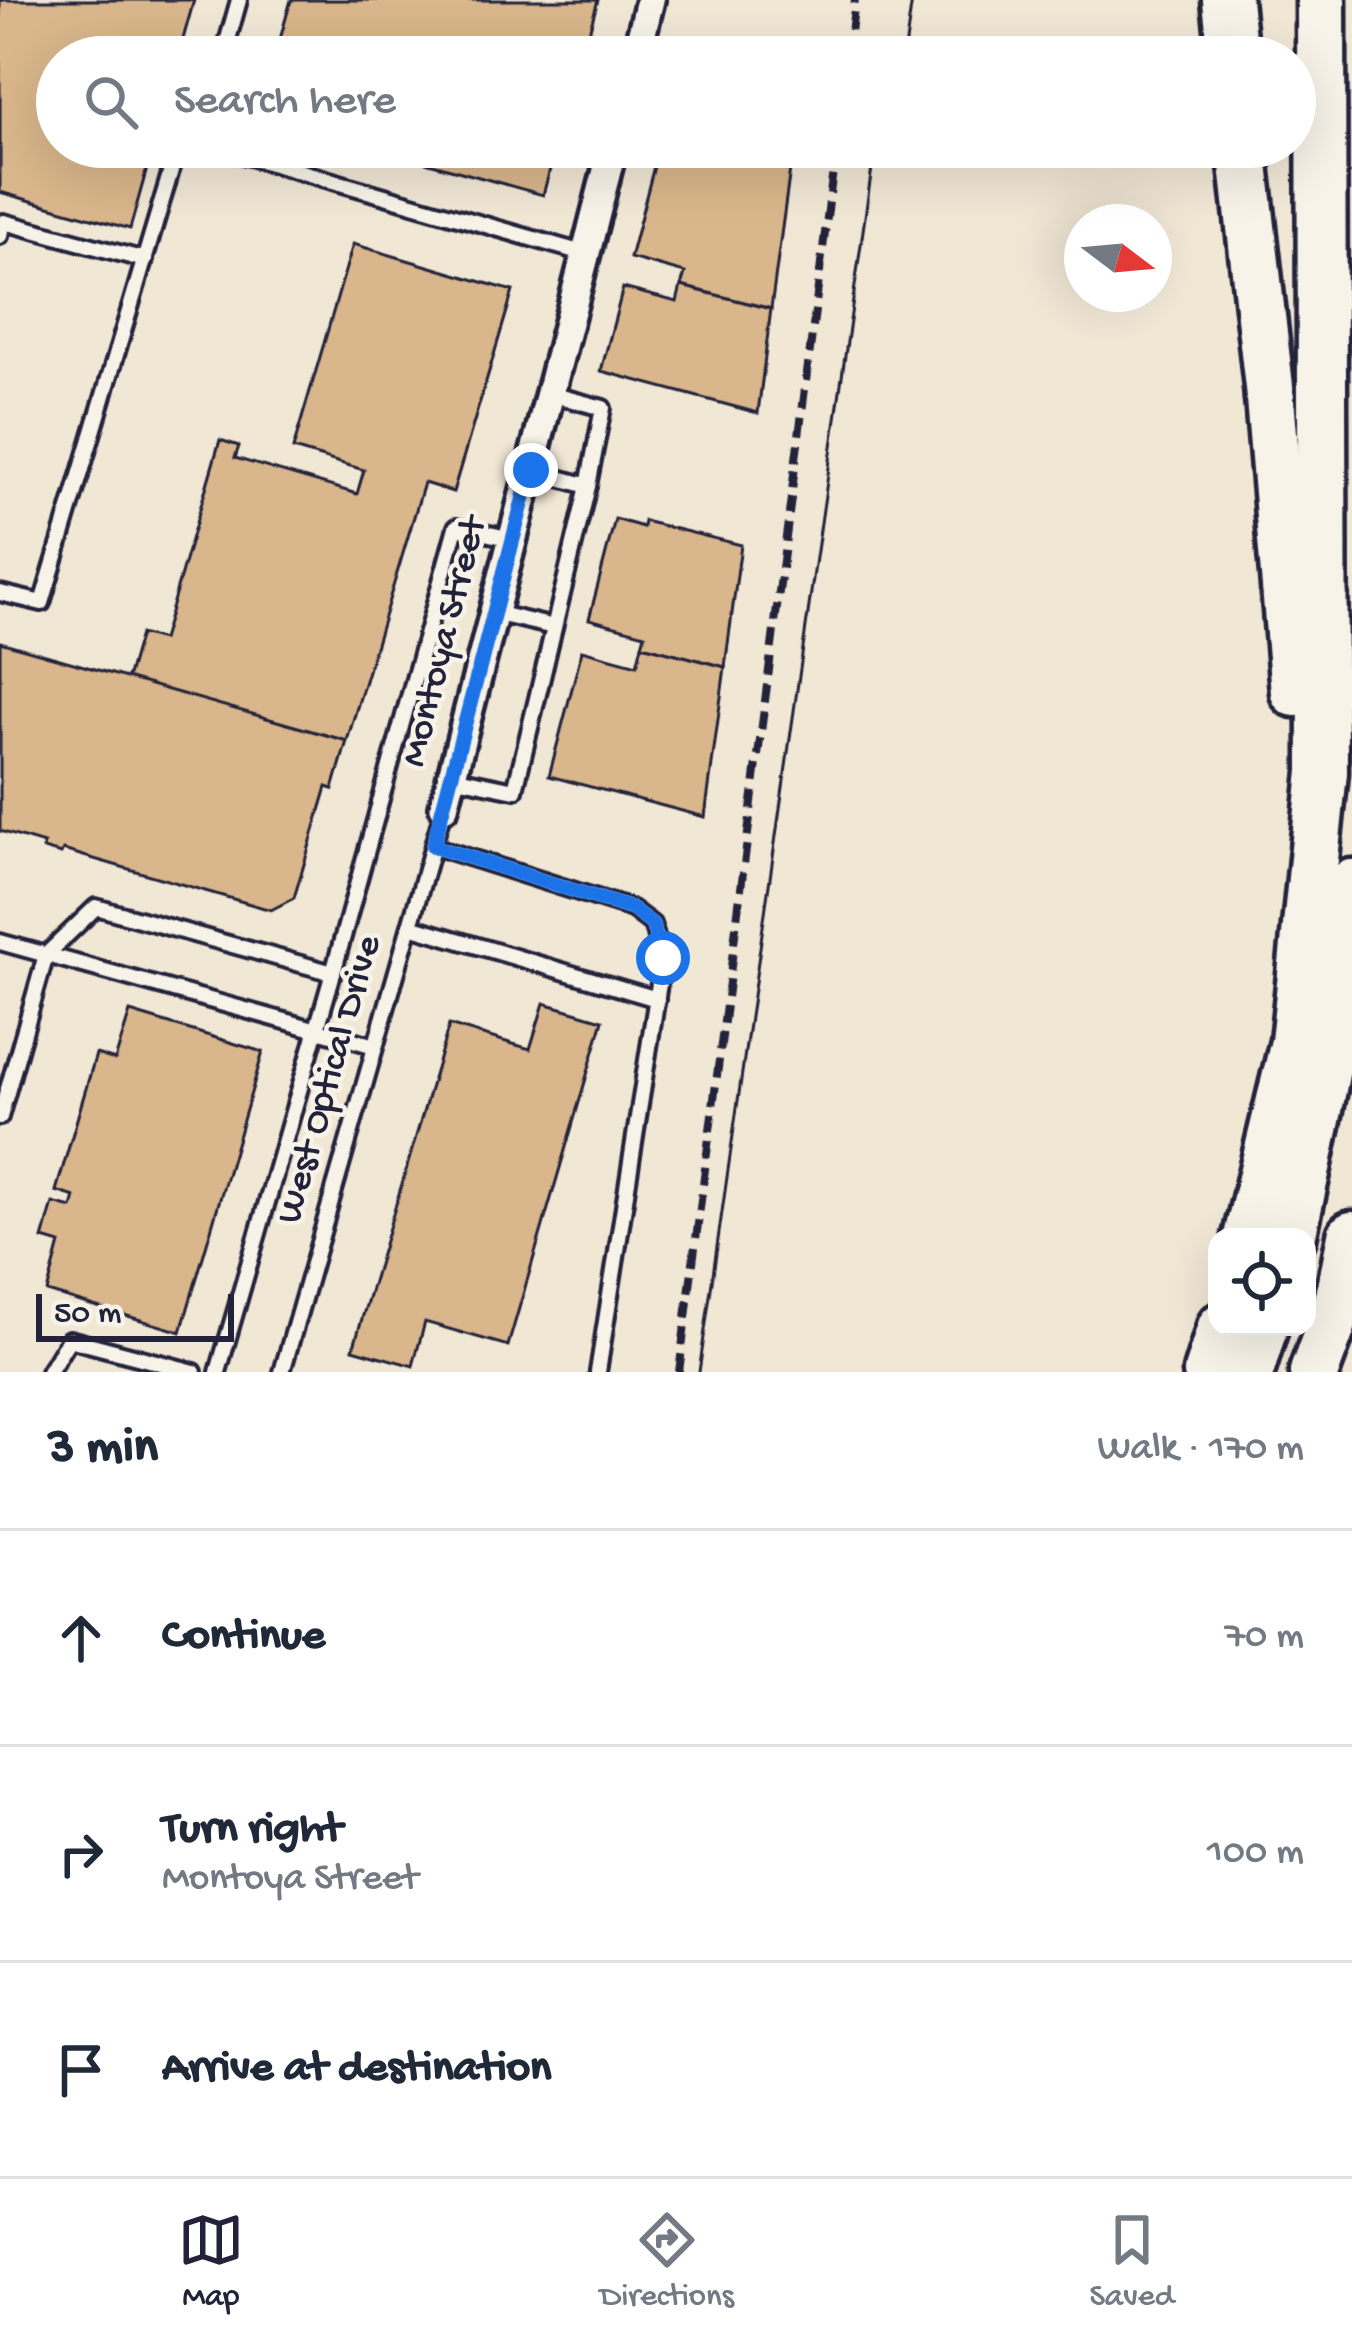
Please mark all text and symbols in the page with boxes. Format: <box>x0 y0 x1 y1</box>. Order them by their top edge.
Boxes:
search box <box>36 36 1316 168</box>
icon: search <box>78 69 144 135</box>
text: Search here <box>174 76 396 129</box>
north arrow <box>1064 204 1172 312</box>
route end <box>504 443 558 497</box>
street label: Montoya Street <box>393 509 500 772</box>
street label: West Optical Drive <box>268 930 394 1229</box>
route start <box>636 931 690 985</box>
map controls <box>1208 1228 1316 1336</box>
button: locate <box>1208 1228 1316 1336</box>
scale bar <box>36 1288 234 1341</box>
text: 50 m <box>54 1296 121 1334</box>
text: 3 min <box>48 1420 158 1480</box>
text: Walk · 170 m <box>1097 1427 1304 1473</box>
icon: ahead <box>48 1605 114 1671</box>
text: Continue <box>162 1611 325 1664</box>
text: 70 m <box>1225 1615 1304 1661</box>
text: Turn right <box>162 1804 342 1857</box>
icon: right <box>48 1821 114 1887</box>
text: 100 m <box>1207 1831 1304 1877</box>
text: Montoya Street <box>162 1857 418 1903</box>
icon: arrive <box>48 2037 114 2103</box>
text: Arrive at destination <box>162 2043 551 2096</box>
tab: Map <box>178 2207 244 2317</box>
tab: Directions <box>600 2207 734 2317</box>
tab: Saved <box>1090 2207 1174 2317</box>

